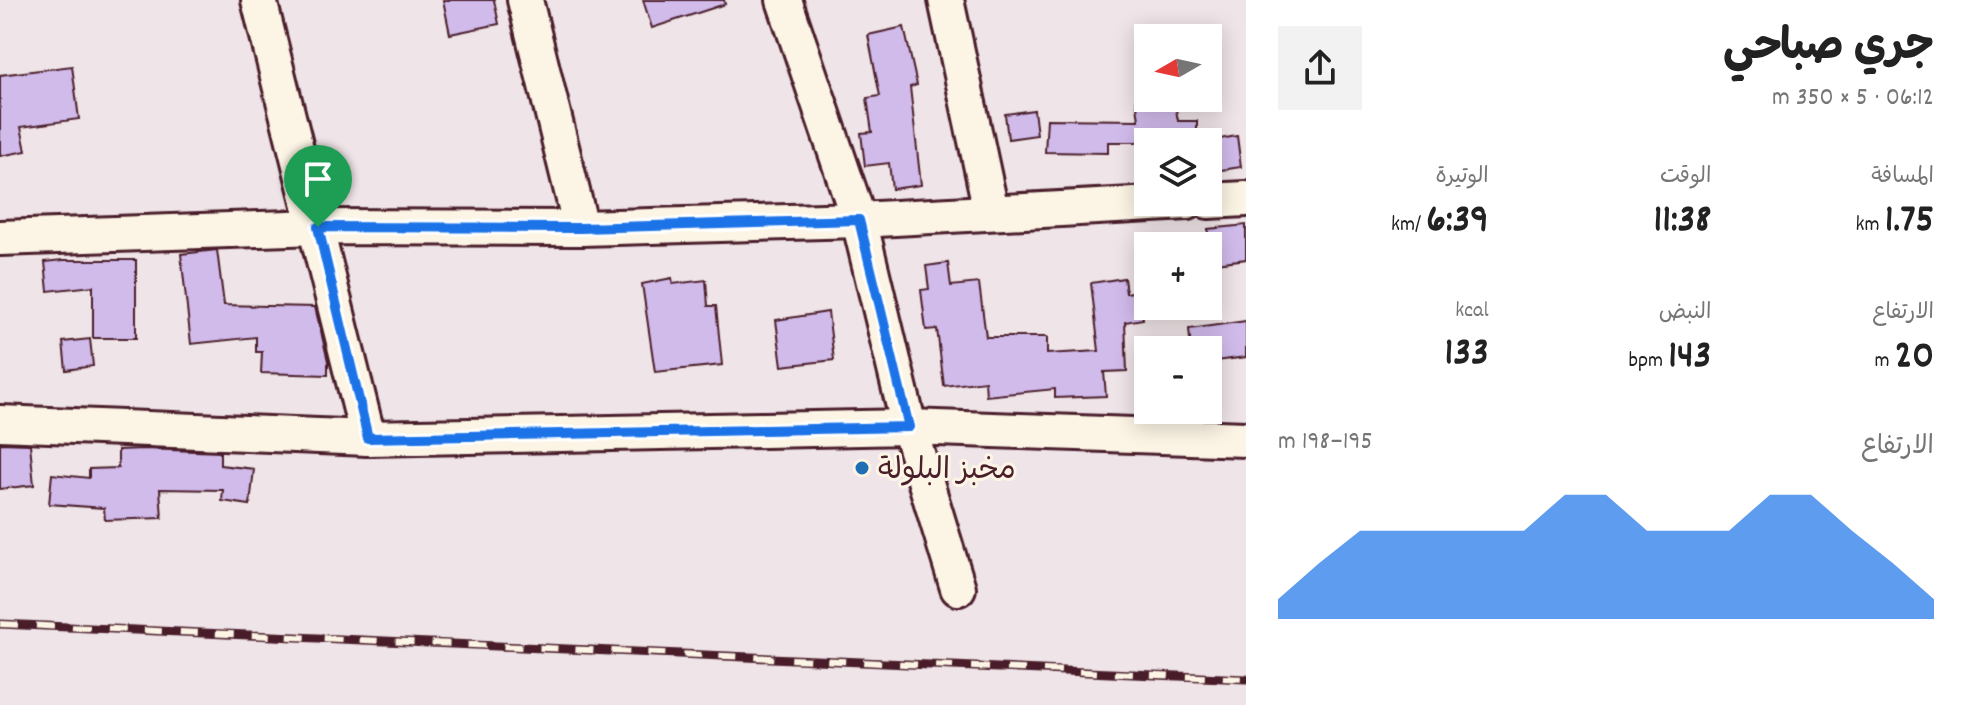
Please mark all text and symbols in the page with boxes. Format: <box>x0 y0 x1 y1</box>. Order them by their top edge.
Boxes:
text: جري صباحي <box>1723 18 1934 81</box>
north arrow <box>1134 24 1222 112</box>
map controls <box>1134 24 1222 424</box>
button: share <box>1278 26 1362 110</box>
text: 06:12 · 5 × 350 m <box>1772 80 1934 117</box>
button: layers <box>1134 128 1222 216</box>
pin <box>284 145 352 227</box>
icon: arrive <box>296 157 340 201</box>
text: الوتيرة <box>1436 162 1489 193</box>
text: الوقت <box>1660 162 1711 193</box>
text: المسافة <box>1871 162 1934 193</box>
text: 6:39 <box>1426 194 1489 251</box>
text: 11:38 <box>1653 194 1711 251</box>
text: 1.75 <box>1885 194 1934 251</box>
text: /km <box>1391 210 1426 241</box>
text: km <box>1856 210 1885 241</box>
button: + <box>1134 232 1222 320</box>
text: kcal <box>1455 296 1489 327</box>
text: النبض <box>1659 298 1711 329</box>
text: الارتفاع <box>1872 298 1934 329</box>
text: 133 <box>1444 327 1489 384</box>
text: 143 <box>1668 330 1711 387</box>
text: 20 <box>1895 330 1934 387</box>
button: − <box>1134 336 1222 424</box>
text: bpm <box>1628 346 1668 377</box>
text: m <box>1875 346 1895 377</box>
text: 195–198 m <box>1278 424 1372 461</box>
text: الارتفاع <box>1861 429 1934 466</box>
place label: مخبز البلولة <box>878 451 1016 494</box>
marker: مخبز البلولة <box>853 459 871 477</box>

